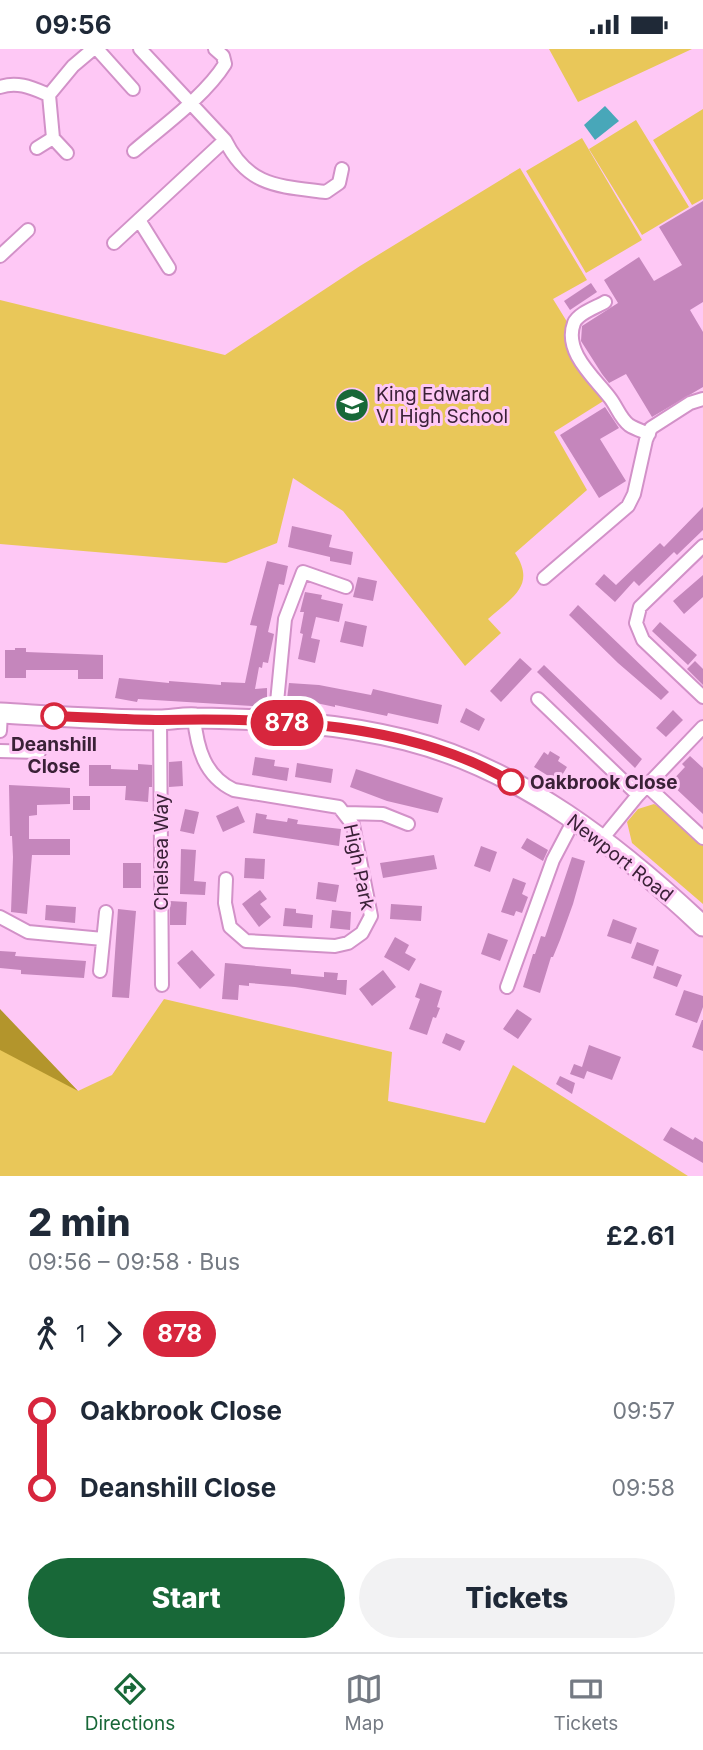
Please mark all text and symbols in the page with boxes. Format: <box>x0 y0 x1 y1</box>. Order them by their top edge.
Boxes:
text: 09:56 <box>35 9 112 40</box>
place label: King Edward VI High School <box>376 383 508 428</box>
school or university icon: King Edward VI High School <box>333 386 371 424</box>
line badge: 878 <box>247 700 327 746</box>
marker: Deanshill Close <box>41 703 67 729</box>
text: 878 <box>265 708 309 737</box>
place label: Deanshill Close <box>11 733 97 778</box>
marker: Oakbrook Close <box>498 769 524 795</box>
place label: Oakbrook Close <box>530 771 678 794</box>
street label: Chelsea Way <box>150 793 173 910</box>
street label: Newport Road <box>562 809 678 907</box>
street label: High Park <box>339 822 379 913</box>
text: 2 min <box>28 1199 131 1245</box>
text: £2.61 <box>606 1220 675 1251</box>
text: 09:56 – 09:58 · Bus <box>28 1248 240 1276</box>
icon: walk <box>28 1315 66 1353</box>
icon: forward <box>95 1315 133 1353</box>
text: 878 <box>157 1319 202 1348</box>
text: 1 <box>76 1320 85 1348</box>
text: Oakbrook Close <box>80 1395 282 1426</box>
text: 09:57 <box>613 1397 675 1425</box>
text: Deanshill Close <box>80 1472 276 1503</box>
text: 09:58 <box>611 1474 675 1502</box>
button: Start <box>28 1558 345 1638</box>
button: Tickets <box>359 1558 675 1638</box>
tab: Directions <box>85 1670 175 1735</box>
tab: Map <box>345 1670 384 1735</box>
tab: Tickets <box>553 1670 618 1735</box>

